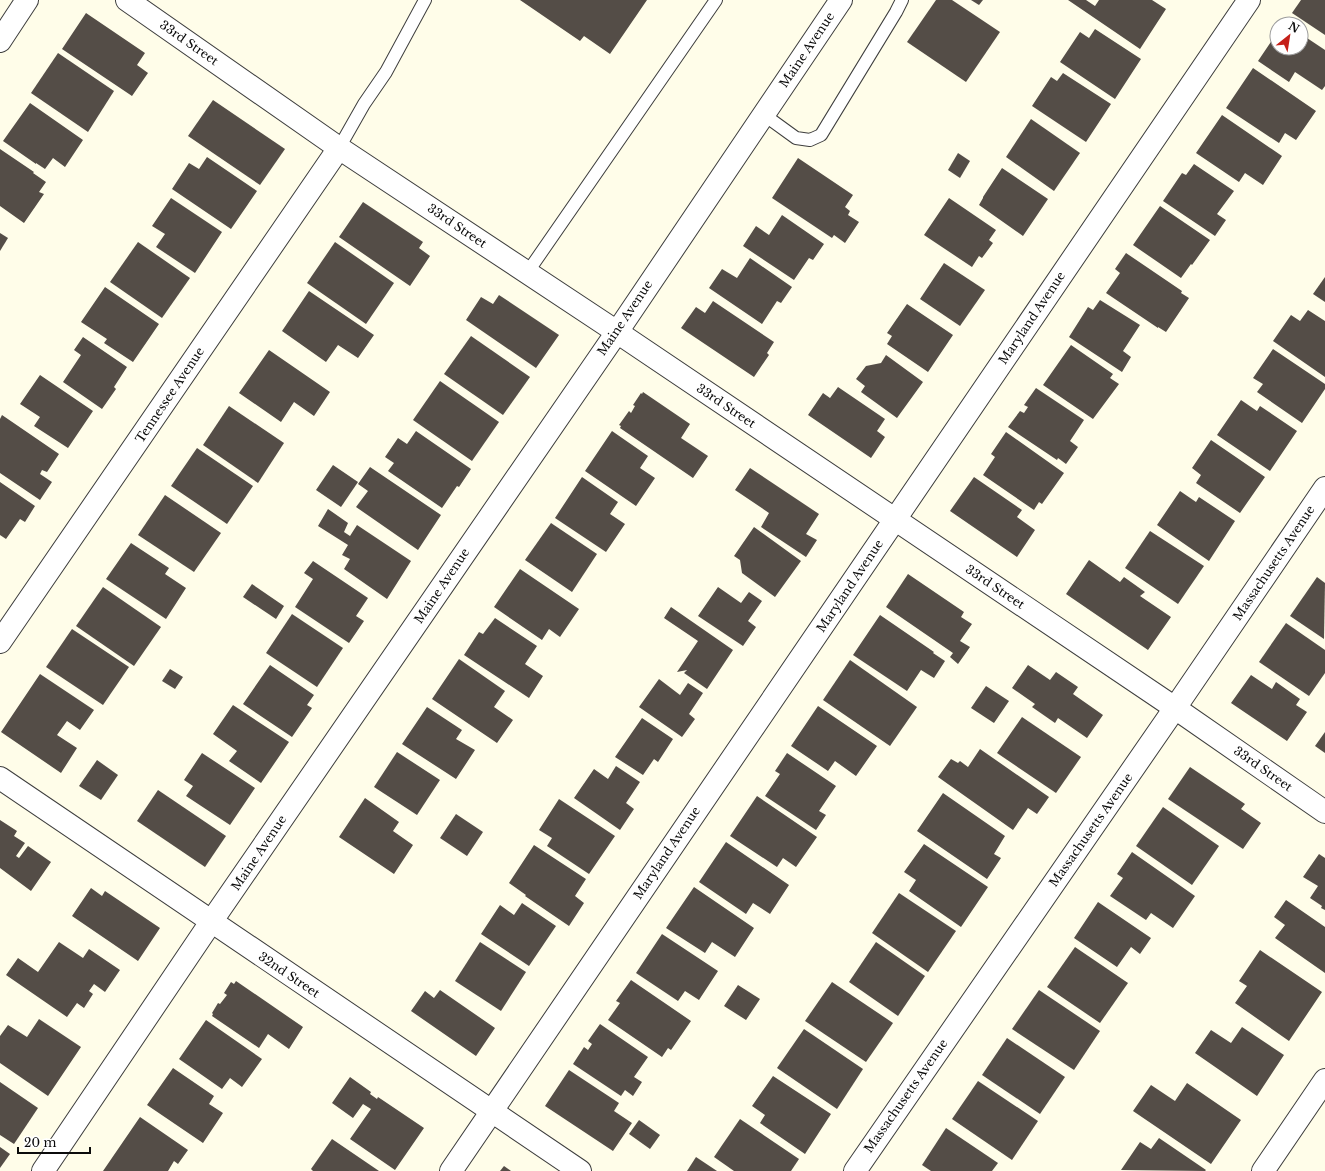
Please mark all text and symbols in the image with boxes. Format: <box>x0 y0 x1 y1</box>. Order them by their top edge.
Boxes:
street label: Maine Avenue <box>776 9 837 90</box>
north arrow <box>1269 16 1309 56</box>
street label: 33rd Street <box>157 17 222 69</box>
text: N <box>1286 19 1303 36</box>
street label: 33rd Street <box>425 200 490 251</box>
street label: Maryland Avenue <box>995 268 1068 367</box>
street label: Maine Avenue <box>594 277 655 358</box>
street label: Tennessee Avenue <box>132 344 207 445</box>
street label: 33rd Street <box>694 380 759 431</box>
street label: Massachusetts Avenue <box>1229 502 1318 623</box>
street label: Maryland Avenue <box>813 536 886 635</box>
street label: Maine Avenue <box>411 545 472 626</box>
street label: 33rd Street <box>963 561 1028 612</box>
street label: 33rd Street <box>1231 743 1296 795</box>
street label: Massachusetts Avenue <box>1046 770 1136 890</box>
street label: Maryland Avenue <box>630 803 703 902</box>
street label: Maine Avenue <box>228 812 289 893</box>
street label: 32nd Street <box>256 949 323 1001</box>
street label: Massachusetts Avenue <box>861 1036 951 1156</box>
scale bar <box>18 1129 90 1155</box>
text: 20 m <box>24 1135 56 1150</box>

